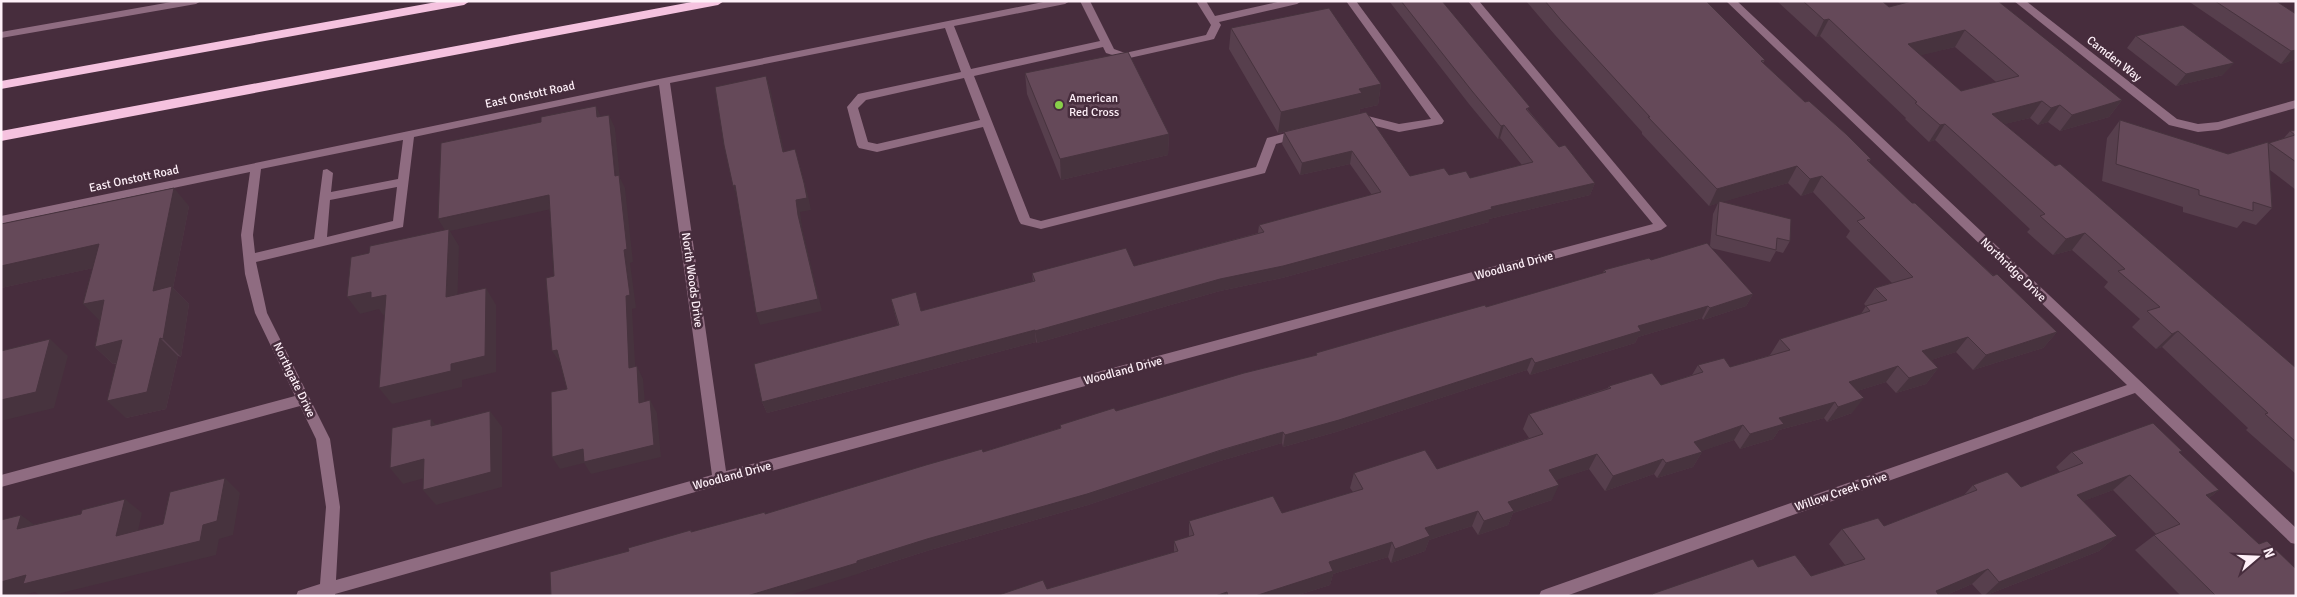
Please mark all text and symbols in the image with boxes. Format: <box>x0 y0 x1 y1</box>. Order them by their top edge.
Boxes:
street label: Camden Way <box>2084 33 2145 85</box>
street label: East Onstott Road <box>484 78 576 112</box>
place label: American Red Cross <box>1069 91 1119 120</box>
marker: American Red Cross <box>1053 99 1065 111</box>
street label: East Onstott Road <box>88 162 180 196</box>
street label: North Woods Drive <box>678 232 706 328</box>
street label: Northridge Drive <box>1977 235 2049 305</box>
street label: Woodland Drive <box>1473 248 1555 284</box>
street label: Northgate Drive <box>269 340 319 420</box>
street label: Woodland Drive <box>1082 353 1164 389</box>
street label: Woodland Drive <box>691 458 773 494</box>
street label: Willow Creek Drive <box>1793 469 1889 515</box>
north arrow <box>2232 532 2282 582</box>
text: N <box>2259 546 2278 560</box>

